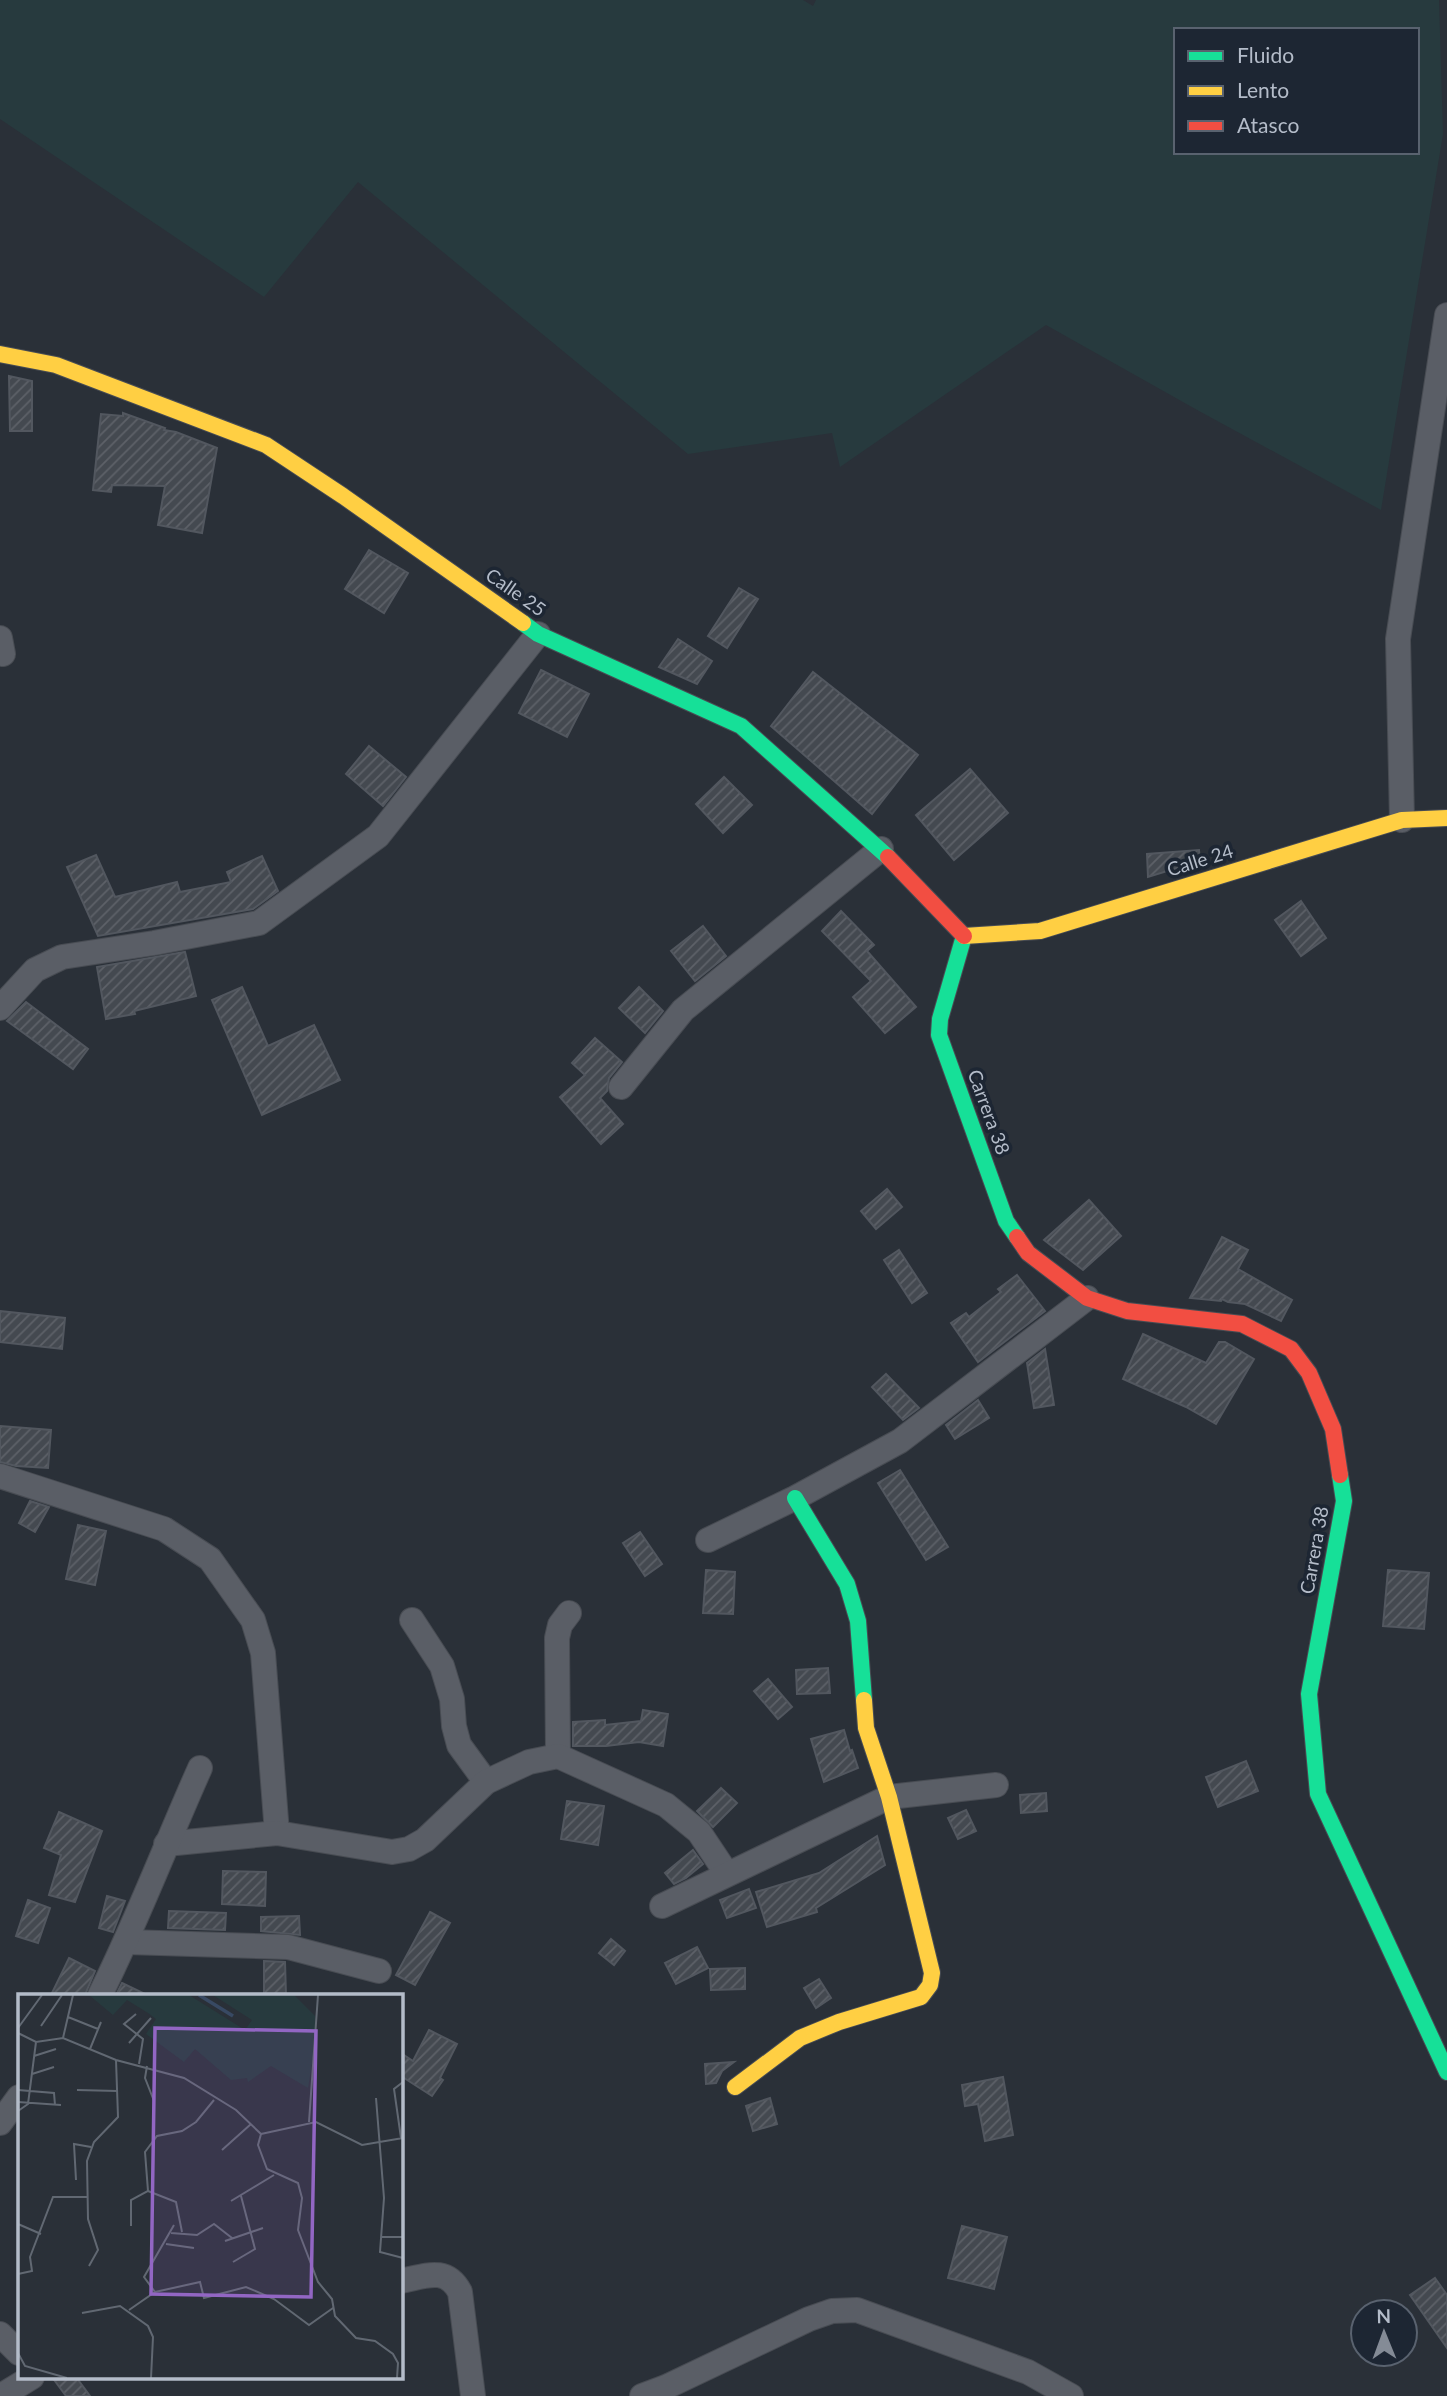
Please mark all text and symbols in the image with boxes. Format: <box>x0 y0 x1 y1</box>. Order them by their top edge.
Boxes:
legend <box>1174 28 1419 154</box>
text: Fluido <box>1237 42 1294 67</box>
text: Lento <box>1237 77 1289 102</box>
text: Atasco <box>1237 112 1299 137</box>
street label: Calle 25 <box>482 563 551 621</box>
street label: Calle 24 <box>1164 839 1236 880</box>
street label: Carrera 38 <box>963 1066 1015 1157</box>
street label: Carrera 38 <box>1294 1504 1333 1596</box>
inset map <box>18 1994 402 2378</box>
north arrow <box>1349 2298 1419 2368</box>
text: N <box>1376 2304 1391 2327</box>

